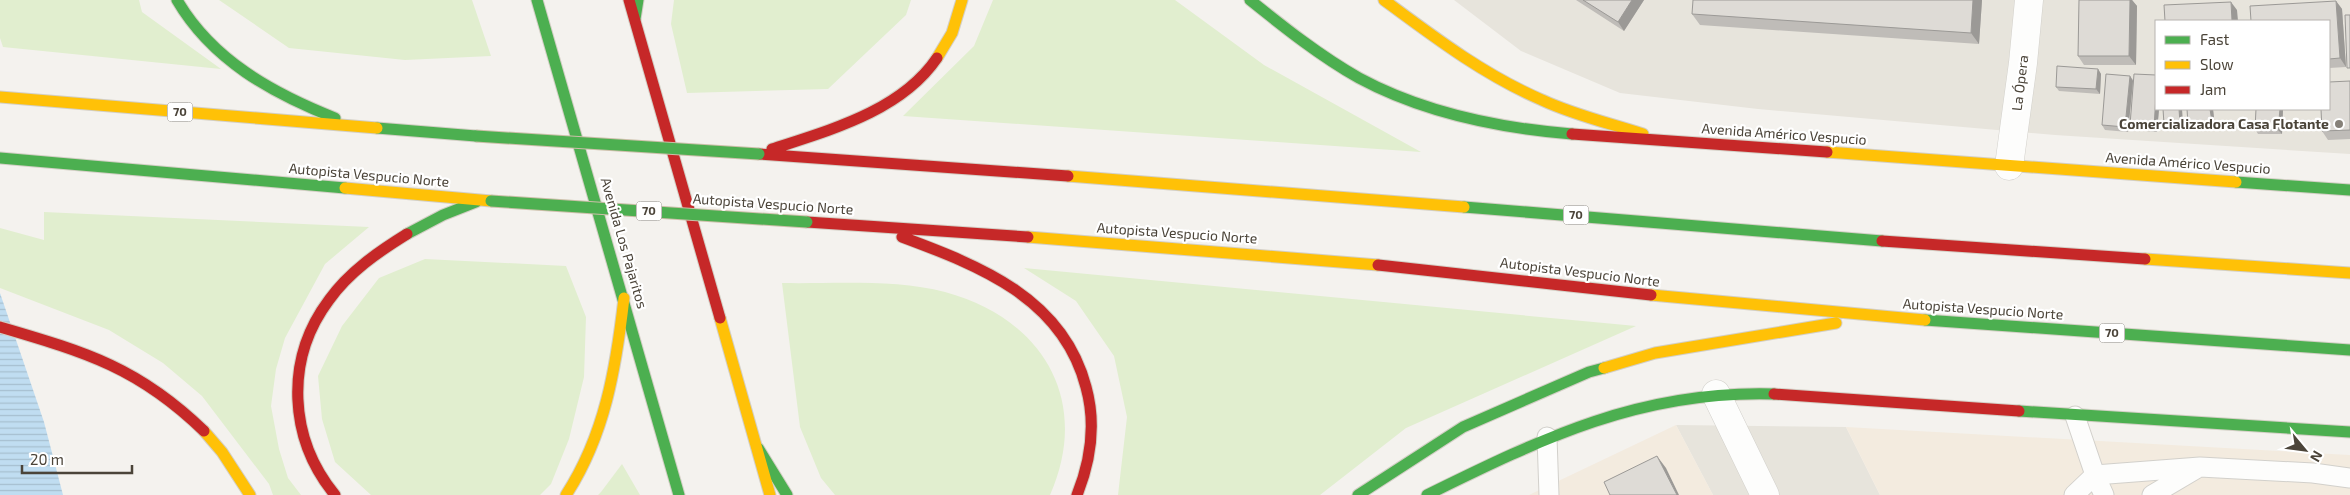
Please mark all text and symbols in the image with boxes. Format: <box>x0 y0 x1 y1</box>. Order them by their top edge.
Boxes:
legend <box>2155 20 2330 110</box>
text: Fast <box>2200 30 2230 48</box>
street label: La Ópera <box>2008 54 2031 112</box>
text: Slow <box>2200 55 2234 73</box>
text: Jam <box>2200 80 2226 98</box>
road number: 70 <box>168 102 192 121</box>
place label: Comercializadora Casa Flotante <box>2119 115 2329 132</box>
marker: Comercializadora Casa Flotante <box>2333 118 2345 130</box>
street label: Avenida Américo Vespucio <box>1701 119 1867 148</box>
street label: Avenida Américo Vespucio <box>2105 148 2271 177</box>
street label: Autopista Vespucio Norte <box>288 159 450 190</box>
street label: Avenida Los Pajaritos <box>598 175 651 310</box>
street label: Autopista Vespucio Norte <box>692 189 854 218</box>
road number: 70 <box>636 202 662 220</box>
road number: 70 <box>1564 206 1588 224</box>
street label: Autopista Vespucio Norte <box>1096 218 1258 247</box>
street label: Autopista Vespucio Norte <box>1499 253 1661 290</box>
street label: Autopista Vespucio Norte <box>1902 294 2064 323</box>
road number: 70 <box>2100 323 2124 342</box>
north arrow <box>2280 425 2330 475</box>
scale bar <box>22 442 132 474</box>
text: N <box>2307 448 2327 465</box>
text: 20 m <box>30 450 64 468</box>

